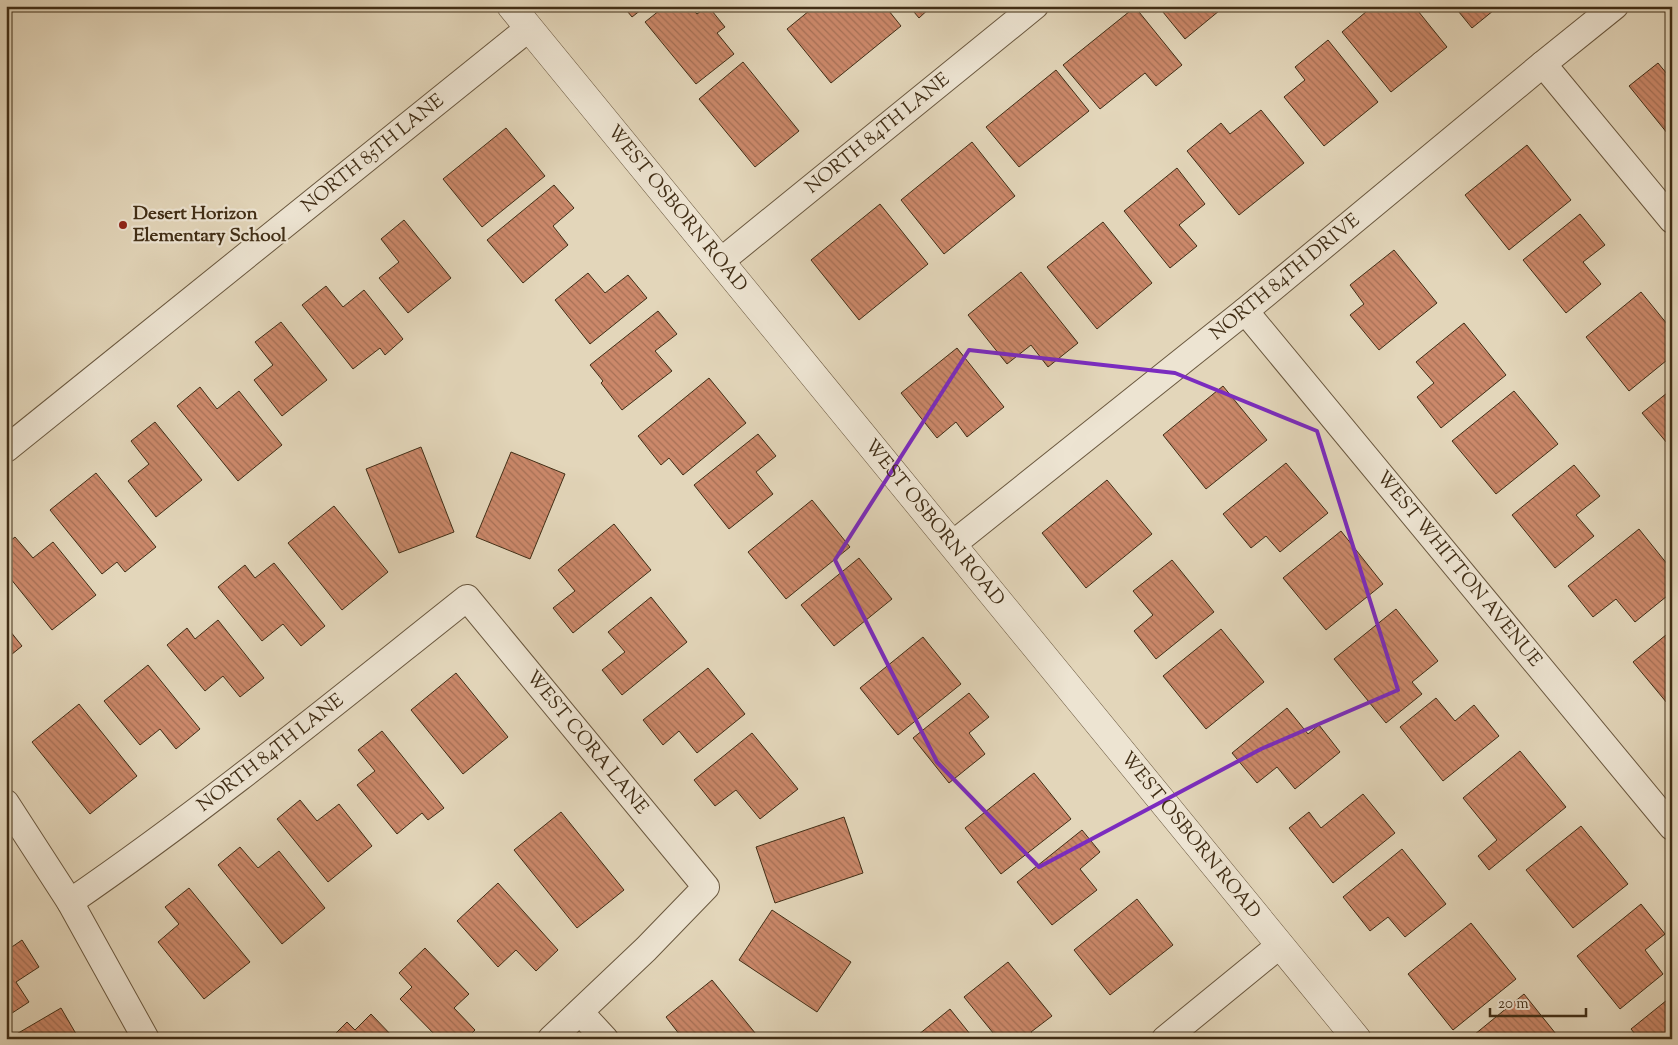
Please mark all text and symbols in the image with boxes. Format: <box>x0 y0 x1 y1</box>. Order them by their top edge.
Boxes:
street label: NORTH 84TH LANE <box>800 66 956 201</box>
street label: NORTH 85TH LANE <box>296 88 450 219</box>
street label: WEST OSBORN ROAD <box>600 119 754 298</box>
place label: Desert Horizon Elementary School <box>133 201 287 250</box>
street label: NORTH 84TH DRIVE <box>1204 207 1366 347</box>
marker: Desert Horizon Elementary School <box>117 219 129 231</box>
street label: WEST OSBORN ROAD <box>858 433 1011 612</box>
street label: WEST WHITTON AVENUE <box>1369 465 1548 673</box>
street label: WEST CORA LANE <box>519 665 655 821</box>
street label: NORTH 84TH LANE <box>192 687 350 819</box>
street label: WEST OSBORN ROAD <box>1114 746 1267 925</box>
scale bar <box>1490 985 1587 1017</box>
text: 20 m <box>1498 994 1529 1015</box>

